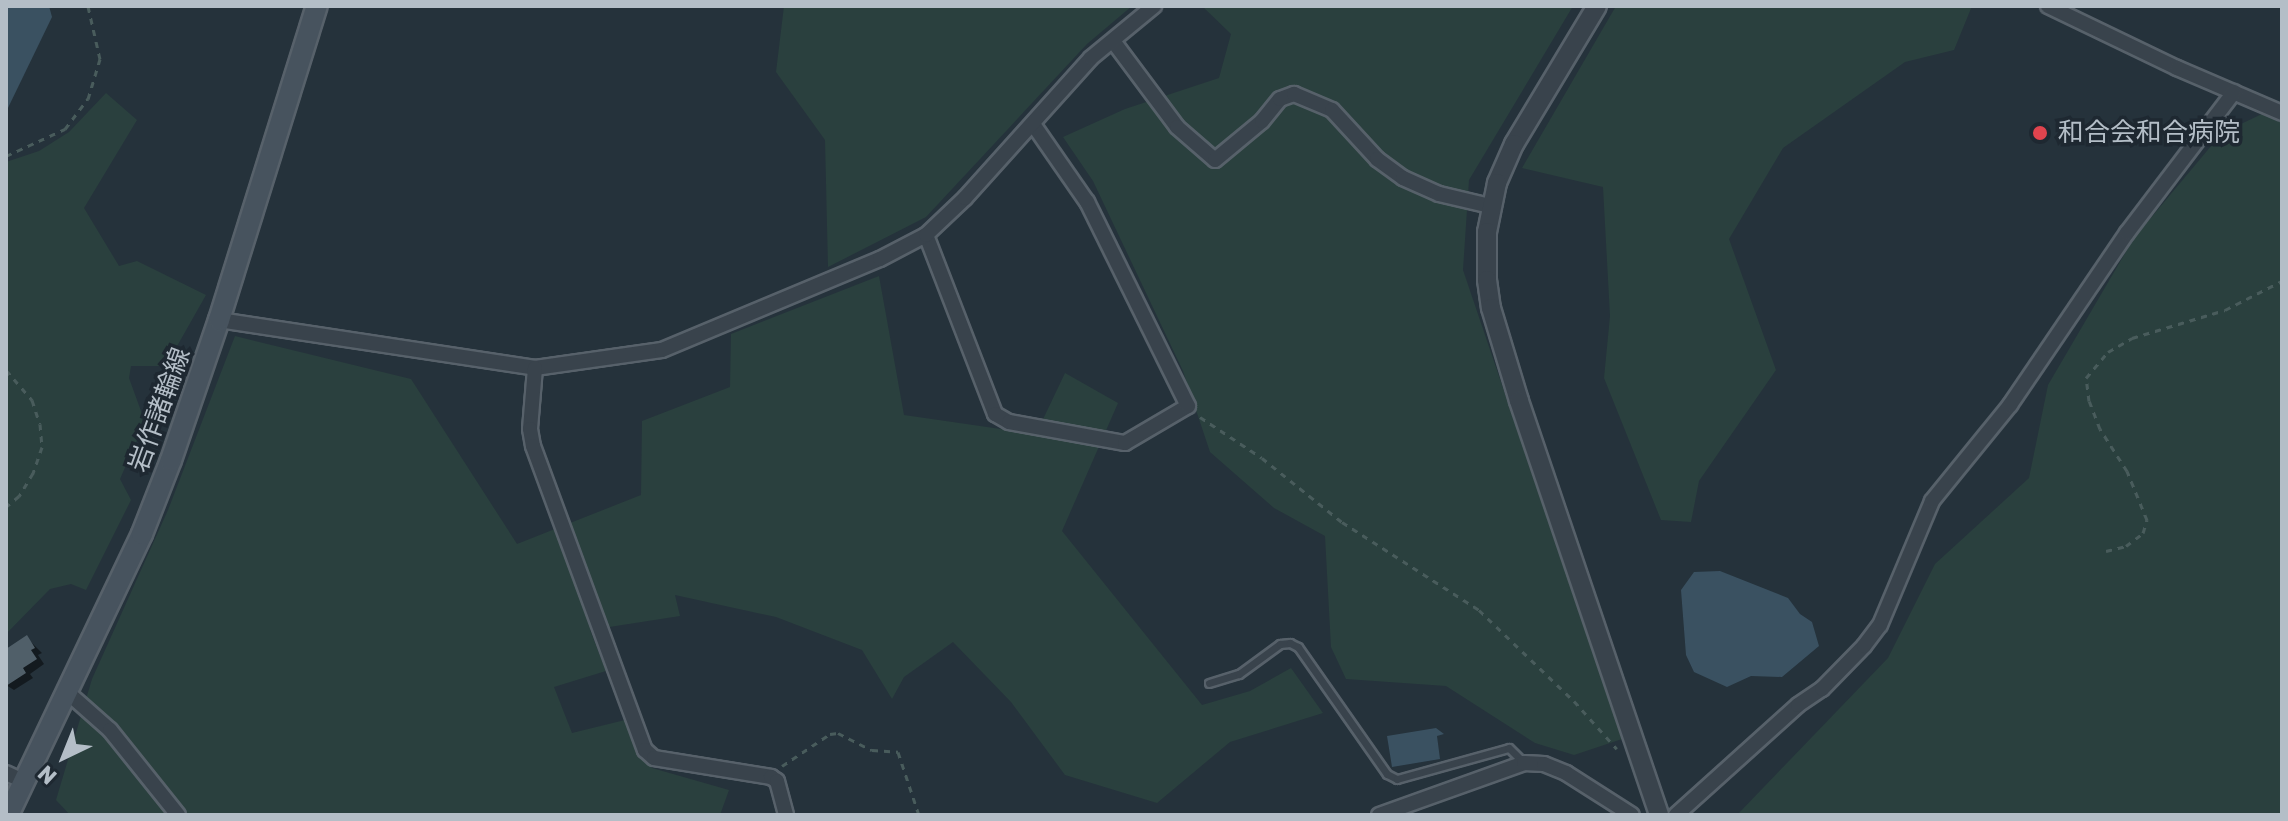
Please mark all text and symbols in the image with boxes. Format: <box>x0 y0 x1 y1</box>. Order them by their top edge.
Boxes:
place label: 和合会和合病院 <box>2058 117 2240 149</box>
marker: 和合会和合病院 <box>2029 122 2051 144</box>
street label: 岩作諸輪線 <box>123 344 197 476</box>
north arrow <box>24 717 104 797</box>
text: N <box>32 760 62 790</box>

